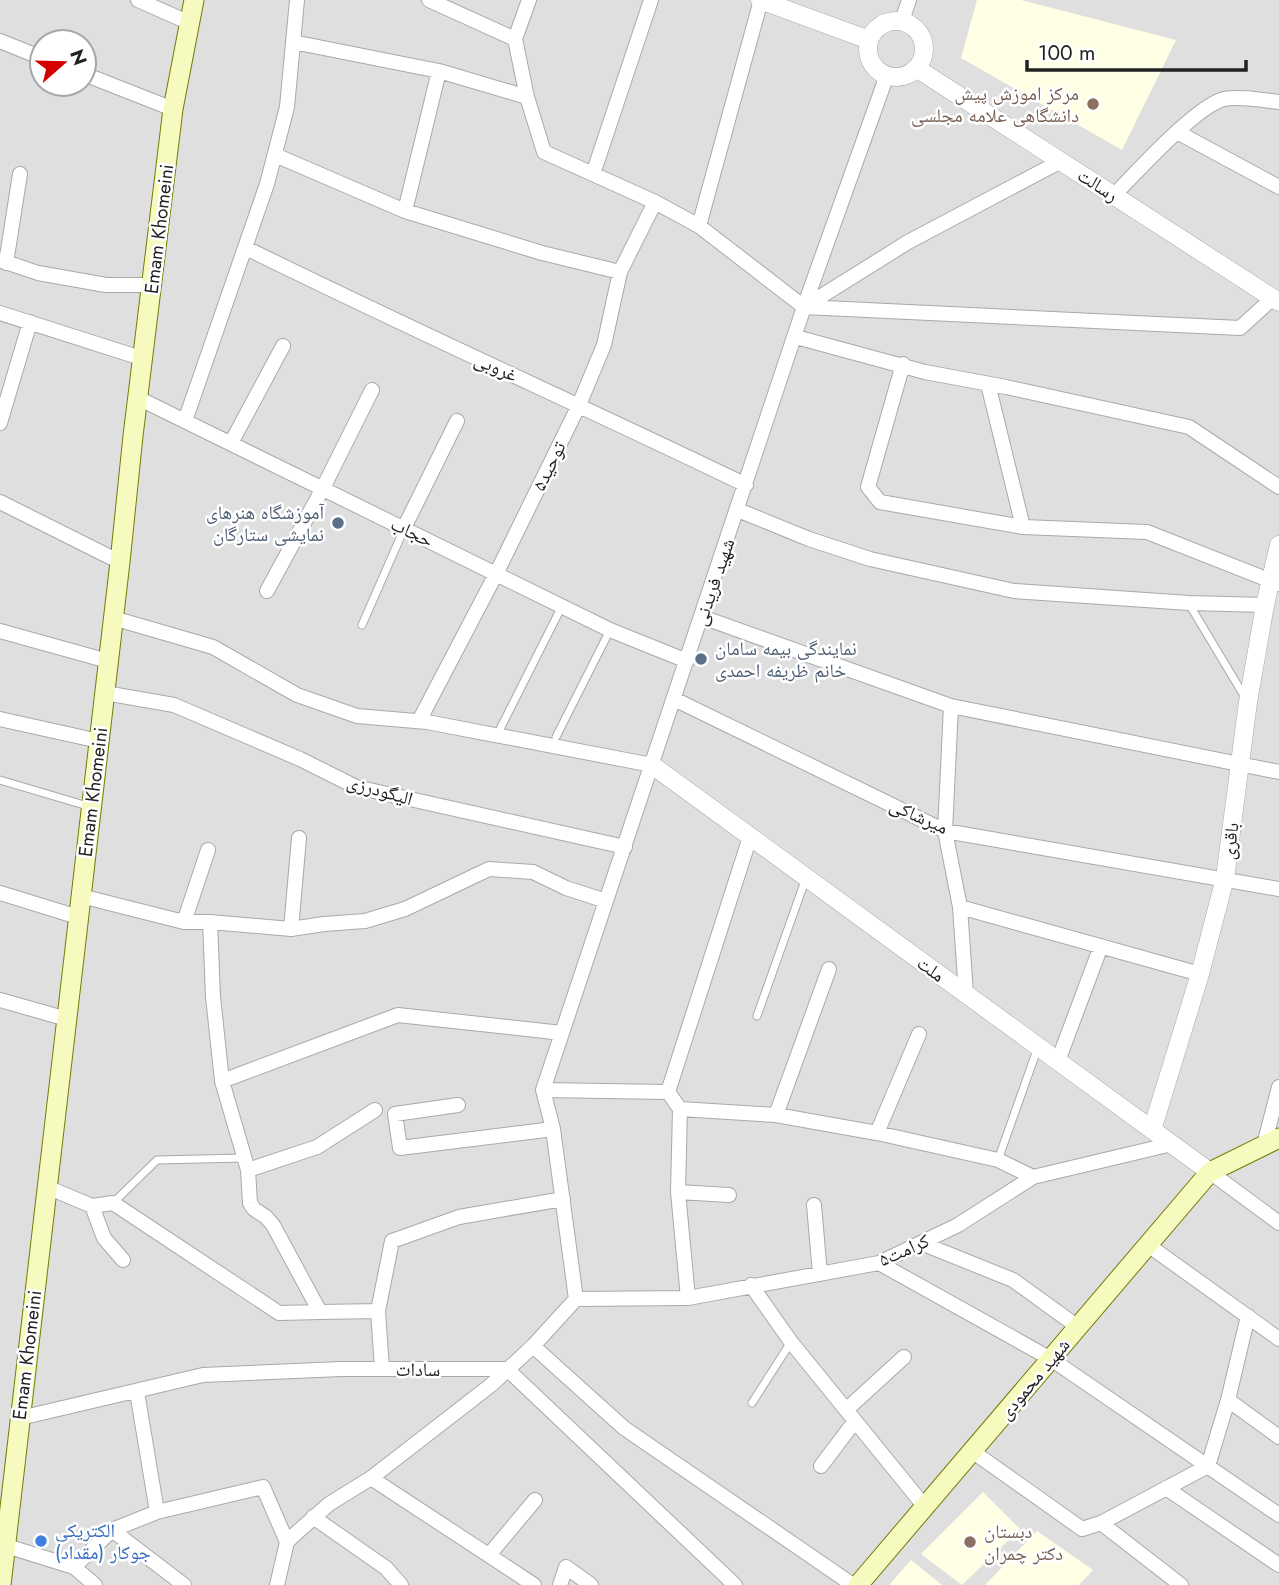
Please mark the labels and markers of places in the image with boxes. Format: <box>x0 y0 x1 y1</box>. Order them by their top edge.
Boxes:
place label: مرکز اموزش پیش دانشگاهی علامه مجلسی <box>911 80 1079 129</box>
marker: مرکز اموزش پیش دانشگاهی علامه مجلسی <box>1085 96 1101 112</box>
place label: آموزشگاه هنرهای نمایشی ستارگان <box>206 499 325 548</box>
marker: آموزشگاه هنرهای نمایشی ستارگان <box>330 515 346 531</box>
place label: نمایندگی بیمه سامان خانم ظریفه احمدی <box>715 635 857 684</box>
marker: نمایندگی بیمه سامان خانم ظریفه احمدی <box>693 651 709 667</box>
place label: الکتریکی جوکار (مقداد) <box>55 1517 151 1566</box>
place label: دبستان دکتر چمران <box>984 1518 1063 1567</box>
marker: الکتریکی جوکار (مقداد) <box>33 1533 49 1549</box>
marker: دبستان دکتر چمران <box>962 1534 978 1550</box>

